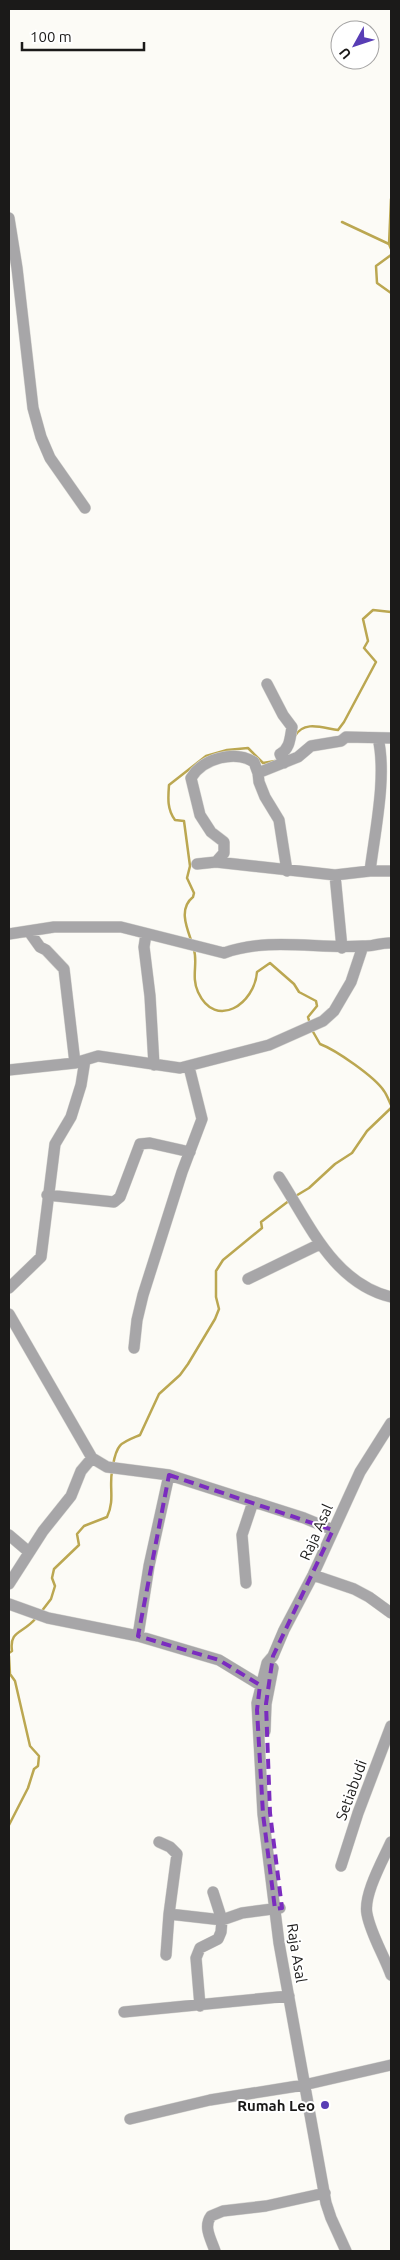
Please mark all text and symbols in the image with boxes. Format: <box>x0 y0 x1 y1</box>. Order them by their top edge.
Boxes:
scale bar <box>22 20 145 52</box>
north arrow <box>330 20 380 70</box>
text: 100 m <box>30 28 72 45</box>
text: U <box>336 44 354 62</box>
street label: Raja Asal <box>296 1501 336 1563</box>
street label: Setiabudi <box>332 1757 370 1823</box>
street label: Raja Asal <box>284 1922 310 1984</box>
place label: Rumah Leo <box>237 2097 315 2114</box>
marker: Rumah Leo <box>319 2099 331 2111</box>

